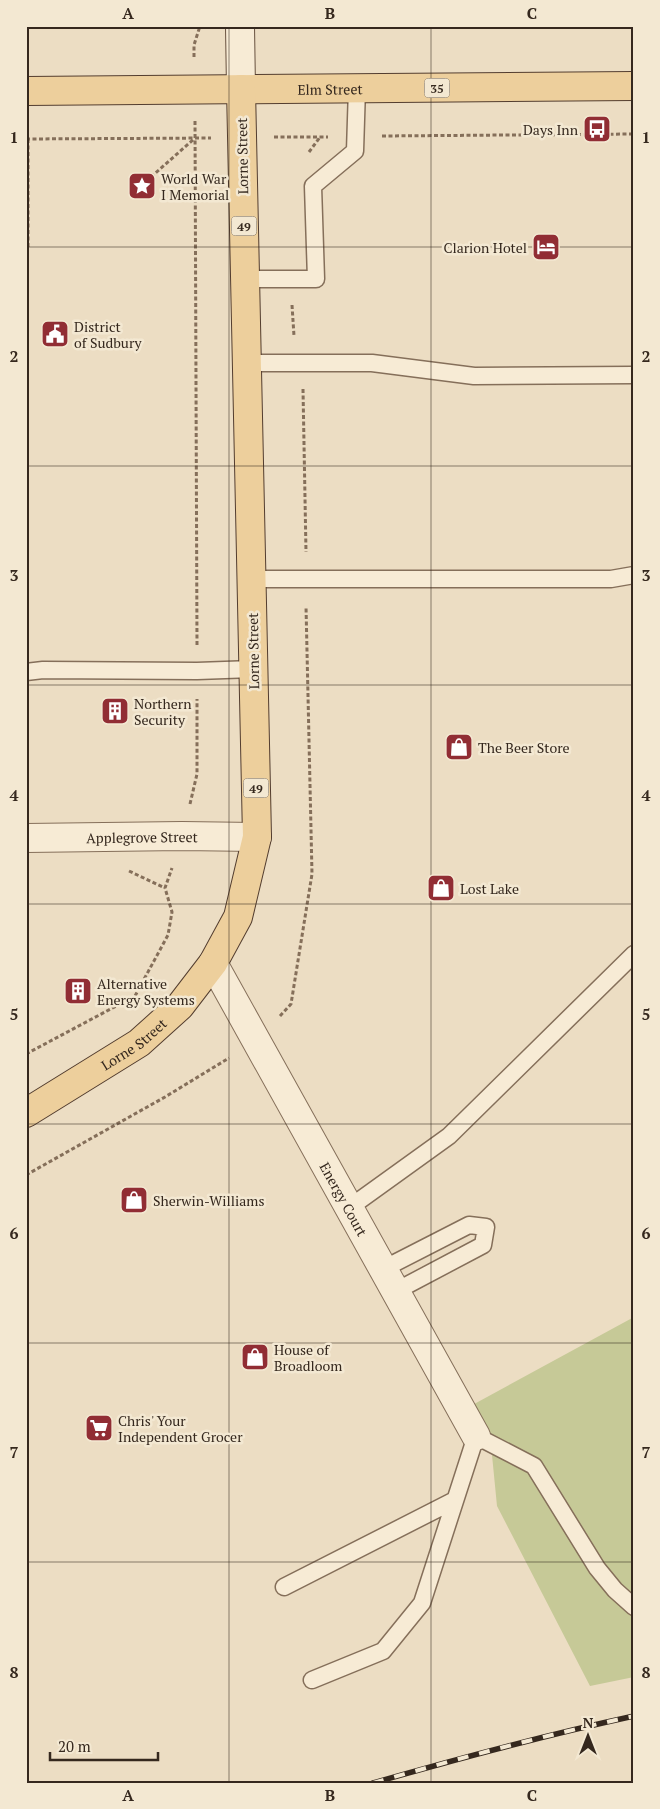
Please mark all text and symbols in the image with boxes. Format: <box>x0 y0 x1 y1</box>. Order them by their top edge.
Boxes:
text: A <box>122 2 134 24</box>
text: B <box>325 2 335 24</box>
text: C <box>527 2 537 24</box>
road number: 35 <box>424 78 450 98</box>
street label: Elm Street <box>297 79 364 98</box>
bus stop icon: Days Inn <box>582 114 612 144</box>
street label: Lorne Street <box>232 117 252 195</box>
place label: Days Inn <box>523 120 579 139</box>
text: 1 <box>9 126 19 148</box>
text: 1 <box>641 126 651 148</box>
place label: World War I Memorial <box>161 169 229 204</box>
place icon: World War I Memorial <box>127 171 157 201</box>
road number: 49 <box>232 217 256 236</box>
hotel icon: Clarion Hotel <box>531 232 561 262</box>
place label: Clarion Hotel <box>443 238 527 257</box>
place label: District of Sudbury <box>74 317 143 352</box>
public building icon: District of Sudbury <box>40 319 70 349</box>
text: 2 <box>9 345 19 367</box>
text: 2 <box>641 345 651 367</box>
text: 3 <box>9 564 19 586</box>
text: 3 <box>641 564 651 586</box>
street label: Lorne Street <box>243 612 263 690</box>
place label: Northern Security <box>134 694 192 729</box>
building icon: Northern Security <box>100 696 130 726</box>
shop icon: The Beer Store <box>444 732 474 762</box>
place label: The Beer Store <box>478 738 570 757</box>
road number: 49 <box>244 778 268 798</box>
text: 4 <box>9 784 19 806</box>
text: 4 <box>641 784 651 806</box>
street label: Applegrove Street <box>86 826 199 847</box>
shop icon: Lost Lake <box>426 873 456 903</box>
place label: Lost Lake <box>460 879 519 898</box>
place label: Alternative Energy Systems <box>97 974 195 1009</box>
building icon: Alternative Energy Systems <box>63 976 93 1006</box>
text: 5 <box>9 1003 19 1025</box>
text: 5 <box>641 1003 651 1025</box>
street label: Lorne Street <box>97 1013 171 1074</box>
street label: Energy Court <box>316 1159 373 1240</box>
shop icon: Sherwin-Williams <box>119 1185 149 1215</box>
place label: Sherwin-Williams <box>153 1191 264 1210</box>
text: 6 <box>9 1222 19 1244</box>
text: 6 <box>641 1222 651 1244</box>
place label: House of Broadloom <box>274 1340 342 1375</box>
shop icon: House of Broadloom <box>240 1342 270 1372</box>
place label: Chris' Your Independent Grocer <box>118 1411 243 1446</box>
supermarket icon: Chris' Your Independent Grocer <box>84 1413 114 1443</box>
text: 7 <box>9 1441 19 1463</box>
text: 7 <box>641 1441 651 1463</box>
text: 8 <box>9 1661 19 1683</box>
text: 8 <box>641 1661 651 1683</box>
north arrow <box>562 1712 612 1762</box>
text: N <box>583 1713 594 1732</box>
scale bar <box>50 1729 158 1761</box>
text: 20 m <box>58 1736 91 1756</box>
text: A <box>122 1784 134 1806</box>
text: B <box>325 1784 335 1806</box>
text: C <box>527 1784 537 1806</box>

